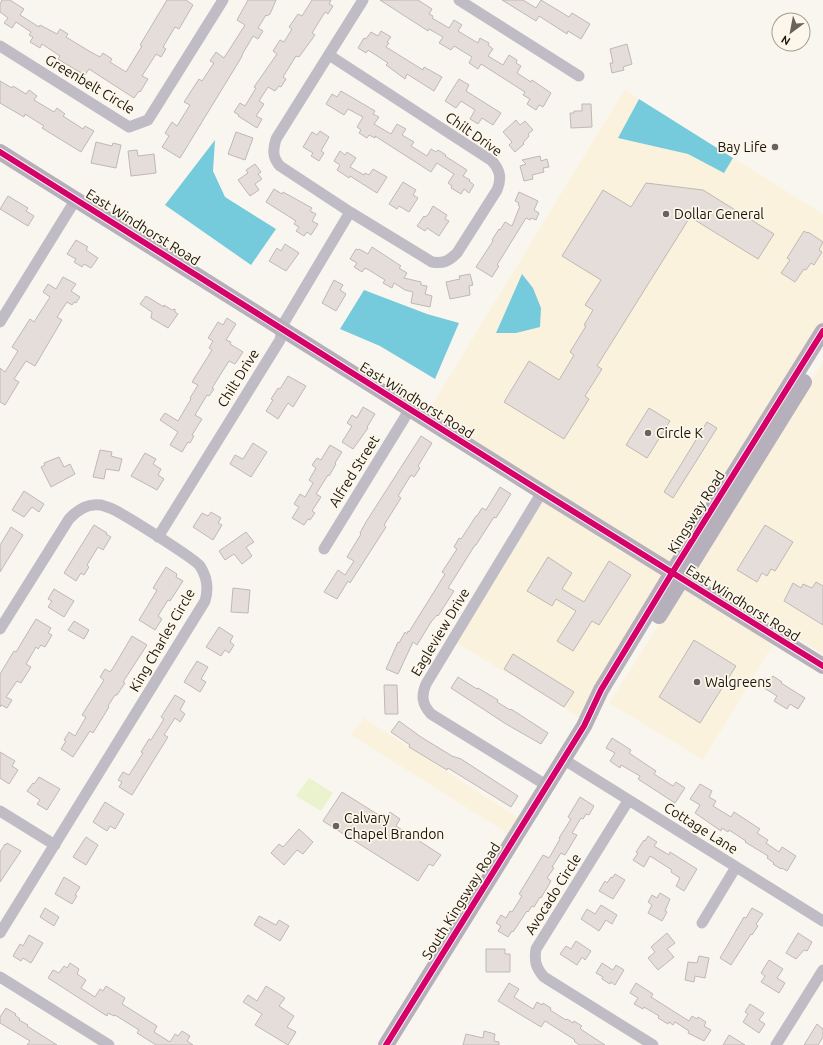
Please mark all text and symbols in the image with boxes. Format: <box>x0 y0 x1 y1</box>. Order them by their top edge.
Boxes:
north arrow <box>771 12 811 52</box>
text: N <box>779 33 792 48</box>
street label: Greenbelt Circle <box>42 51 138 117</box>
street label: Chilt Drive <box>443 109 505 159</box>
place label: Bay Life <box>717 139 767 155</box>
marker: Bay Life <box>770 142 780 152</box>
street label: East Windhorst Road <box>83 185 203 269</box>
place label: Dollar General <box>674 206 764 222</box>
marker: Dollar General <box>661 209 671 219</box>
street label: Chilt Drive <box>214 346 262 410</box>
street label: East Windhorst Road <box>357 358 477 442</box>
place label: Circle K <box>656 425 703 441</box>
marker: Circle K <box>643 428 653 438</box>
street label: Alfred Street <box>326 432 383 510</box>
street label: Kingsway Road <box>664 468 728 556</box>
street label: East Windhorst Road <box>683 561 803 645</box>
street label: Eagleview Drive <box>407 585 473 679</box>
street label: King Charles Circle <box>126 586 198 694</box>
place label: Walgreens <box>705 674 771 690</box>
marker: Walgreens <box>692 677 702 687</box>
street label: Cottage Lane <box>661 799 741 857</box>
place label: Calvary Chapel Brandon <box>344 810 444 842</box>
marker: Calvary Chapel Brandon <box>331 821 341 831</box>
street label: South Kingsway Road <box>418 840 504 962</box>
street label: Avocado Circle <box>522 851 584 937</box>

